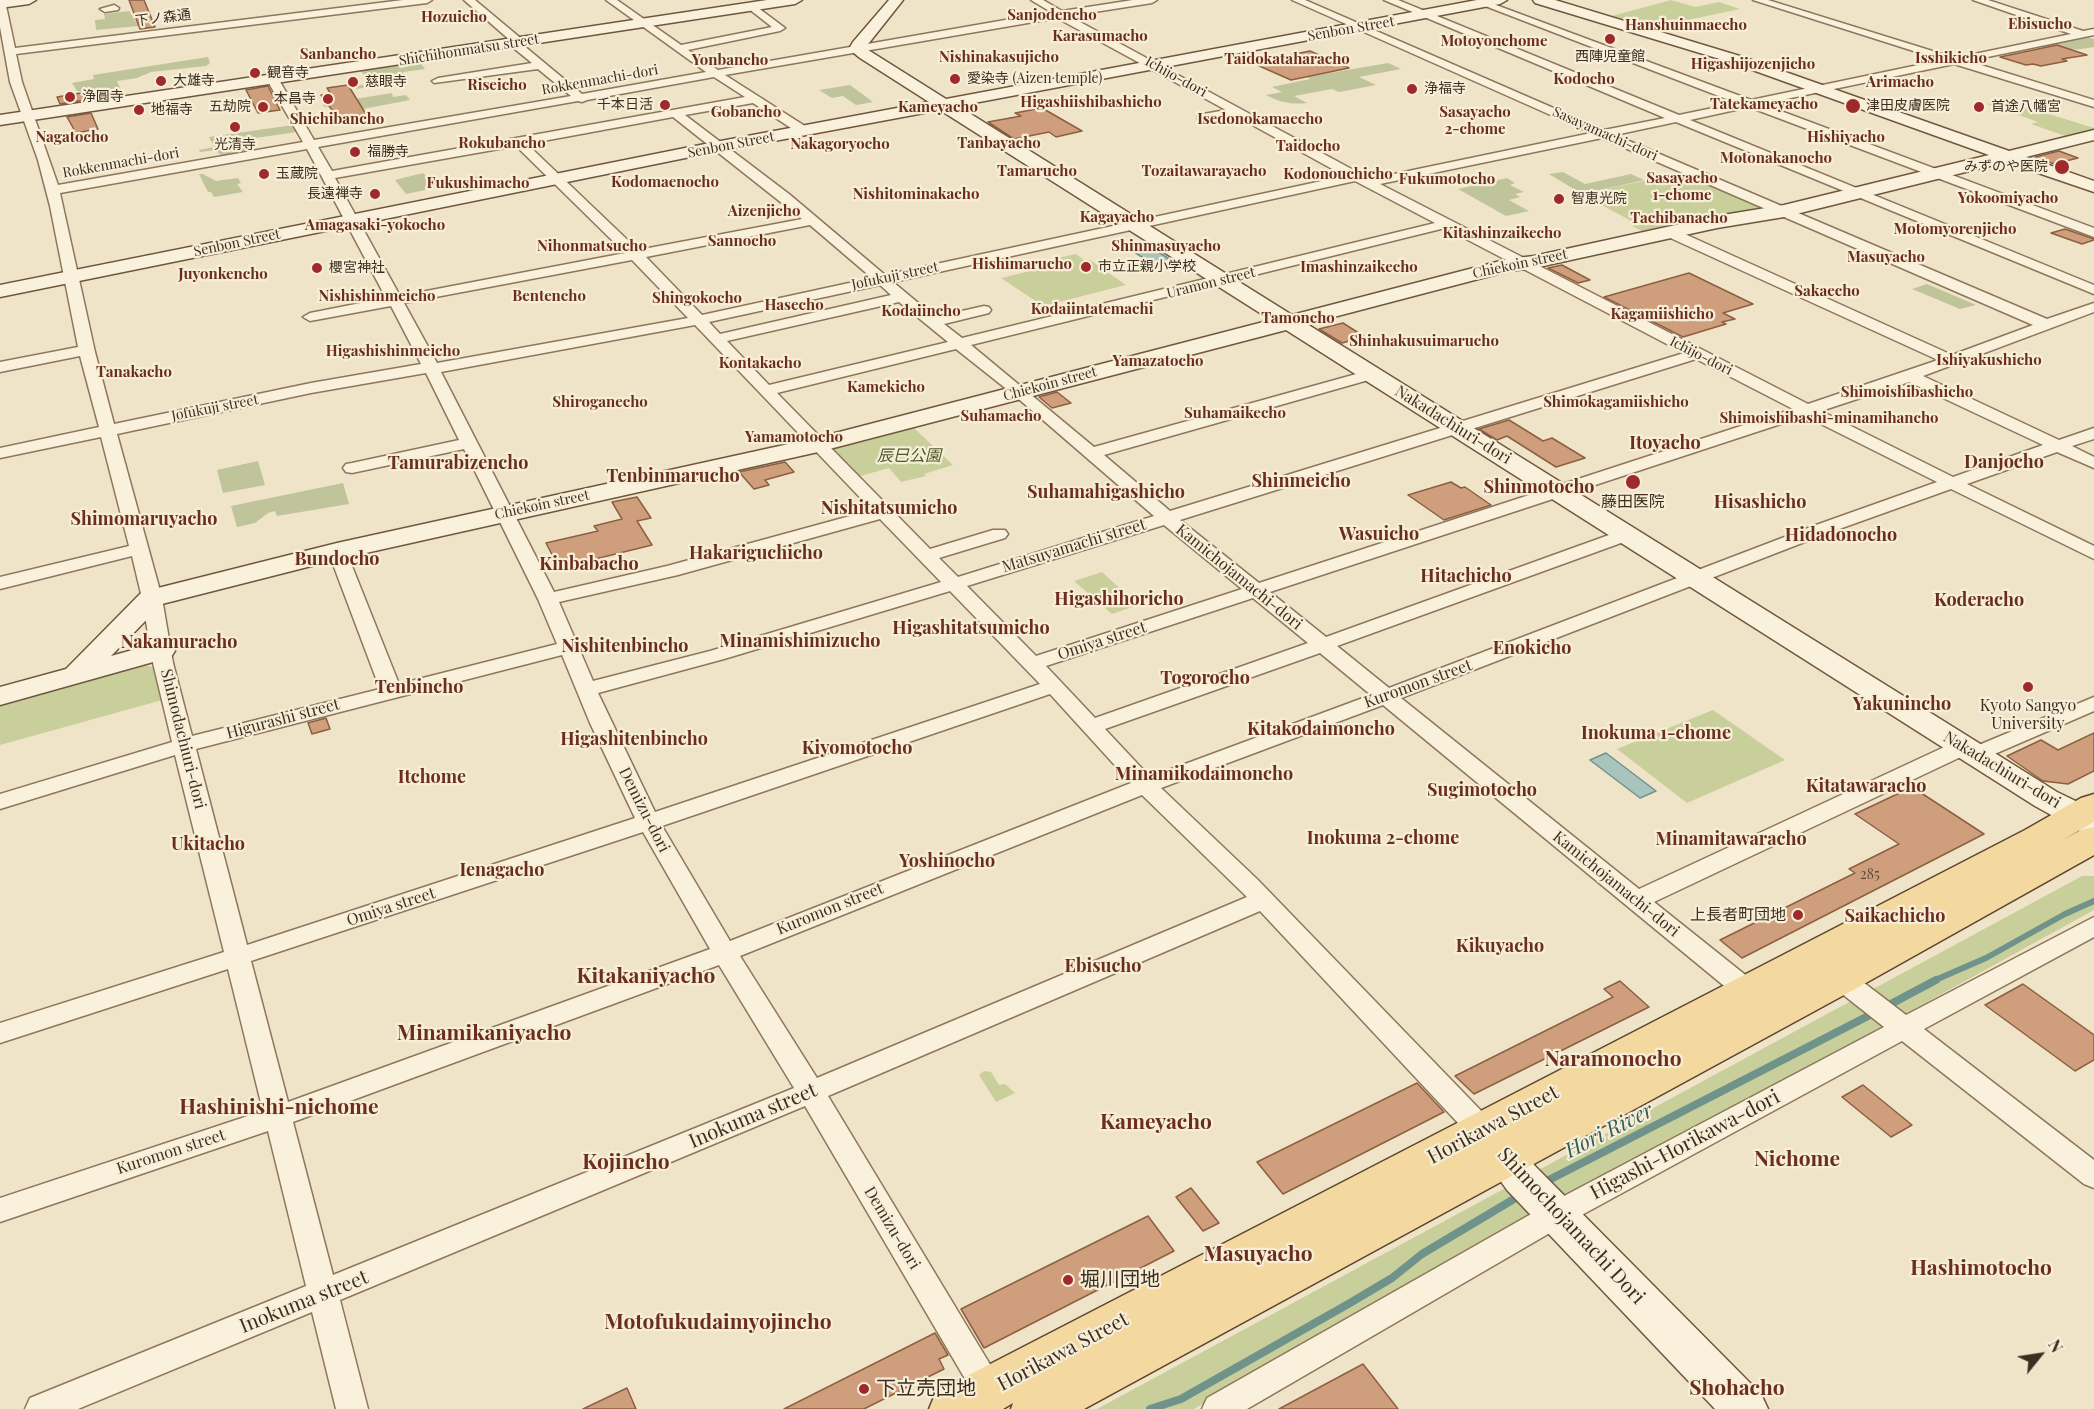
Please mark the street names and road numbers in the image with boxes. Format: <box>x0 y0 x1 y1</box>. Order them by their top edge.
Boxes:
street label: 下ノ森通 <box>134 6 192 30</box>
street label: Senbon Street <box>1306 13 1396 45</box>
street label: Shichihonmatsu street <box>398 31 540 69</box>
street label: Ichijo-dori <box>1142 53 1210 101</box>
street label: Rokkenmachi-dori <box>540 61 660 99</box>
street label: Sasayamachi-dori <box>1550 103 1660 165</box>
street label: Senbon Street <box>686 128 776 162</box>
street label: Rokkenmachi-dori <box>61 144 181 182</box>
street label: Senbon Street <box>192 226 282 260</box>
street label: Chiekoin street <box>1471 246 1569 282</box>
street label: Jofukuji street <box>850 259 940 293</box>
street label: Uramon street <box>1165 264 1257 302</box>
street label: Ichijo-dori <box>1667 333 1735 379</box>
street label: Chiekoin street <box>1001 363 1099 405</box>
street label: Nakadachiuri-dori <box>1391 382 1515 468</box>
street label: Jofukuji street <box>170 391 260 425</box>
street label: Chiekoin street <box>493 487 591 523</box>
street label: Matsuyamachi street <box>1000 515 1148 577</box>
street label: Kamichojamachi-dori <box>1172 520 1306 634</box>
street label: Omiya street <box>1055 618 1149 664</box>
street label: Kuromon street <box>1361 656 1475 712</box>
street label: Shimodachiuri-dori <box>156 667 210 811</box>
street label: Higurashi street <box>224 695 342 743</box>
street label: Nakadachiuri-dori <box>1940 727 2064 813</box>
street label: Demizu-dori <box>614 764 674 856</box>
street label: Kamichojamachi-dori <box>1549 827 1683 941</box>
street label: Kuromon street <box>774 879 886 939</box>
street label: Omiya street <box>344 884 438 930</box>
street label: Inokuma street <box>685 1078 821 1154</box>
street label: Horikawa Street <box>1423 1080 1563 1170</box>
street label: Higashi-Horikawa-dori <box>1586 1085 1784 1205</box>
street label: Kuromon street <box>114 1125 228 1179</box>
street label: Shimochojamachi Dori <box>1492 1143 1650 1309</box>
street label: Demizu-dori <box>860 1183 924 1273</box>
street label: Inokuma street <box>236 1265 372 1339</box>
street label: Horikawa Street <box>993 1307 1133 1397</box>

